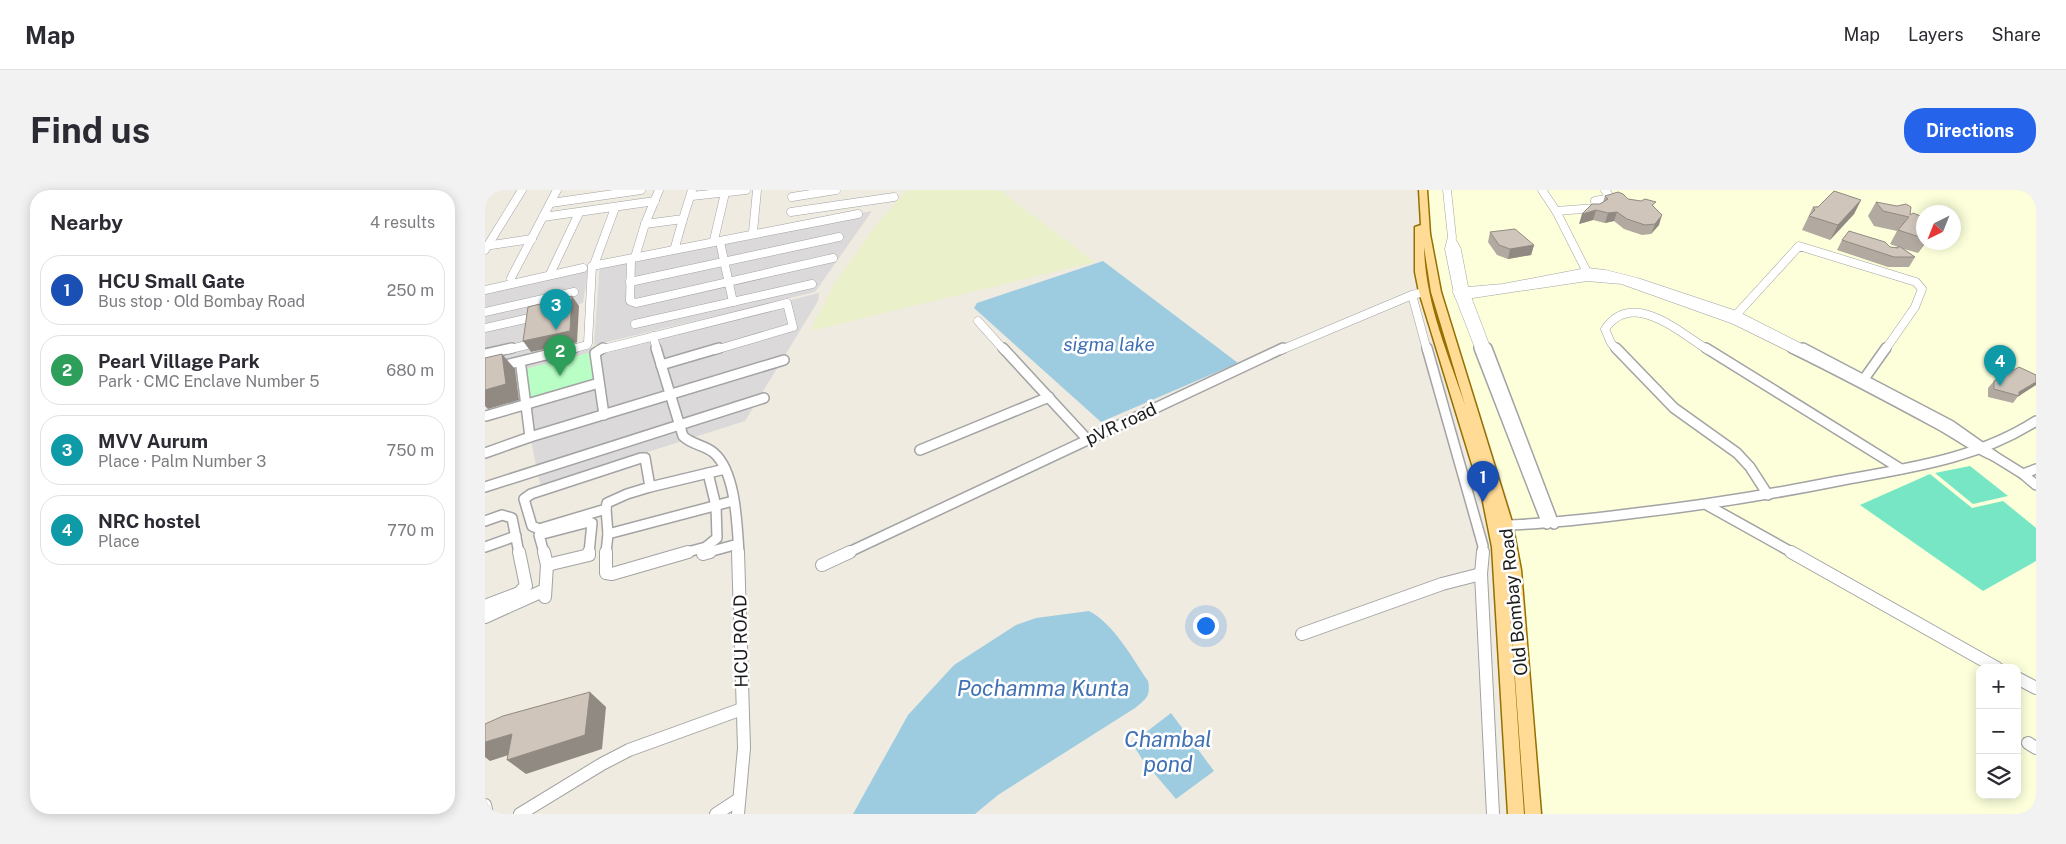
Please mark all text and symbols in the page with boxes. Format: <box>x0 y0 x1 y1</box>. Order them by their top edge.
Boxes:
text: Map <box>25 21 75 49</box>
text: Map <box>1844 24 1880 45</box>
text: Layers <box>1908 24 1964 45</box>
text: Share <box>1992 24 2041 45</box>
button: Directions <box>1904 108 2036 153</box>
text: Find us <box>30 110 150 151</box>
north arrow <box>1916 205 1961 250</box>
text: Nearby <box>50 210 123 235</box>
text: 4 results <box>370 213 435 232</box>
text: HCU Small Gate <box>98 270 245 292</box>
text: 1 <box>64 281 70 300</box>
text: 250 m <box>387 281 434 300</box>
pin: 3 <box>540 289 572 330</box>
text: Bus stop · Old Bombay Road <box>98 292 305 311</box>
water label: sigma lake <box>1063 333 1155 355</box>
pin: 2 <box>544 335 576 376</box>
pin: 4 <box>1984 345 2016 386</box>
text: Pearl Village Park <box>98 350 260 372</box>
text: 2 <box>62 361 72 380</box>
text: 680 m <box>386 361 434 380</box>
text: Park · CMC Enclave Number 5 <box>98 372 320 391</box>
street label: pVR road <box>1082 398 1160 449</box>
text: MVV Aurum <box>98 430 208 452</box>
text: 3 <box>62 441 72 460</box>
text: 750 m <box>387 441 434 460</box>
text: Place · Palm Number 3 <box>98 452 266 471</box>
pin: 1 <box>1467 461 1499 502</box>
text: NRC hostel <box>98 510 201 532</box>
text: 4 <box>62 521 72 540</box>
text: 770 m <box>387 521 434 540</box>
street label: Old Bombay Road <box>1495 527 1532 677</box>
text: Place <box>98 532 140 551</box>
street label: HCU ROAD <box>729 594 752 688</box>
your location <box>1193 613 1219 639</box>
map controls <box>1976 664 2021 799</box>
button: + <box>1976 664 2021 709</box>
water label: Pochamma Kunta <box>957 675 1129 701</box>
button: − <box>1976 709 2021 754</box>
water label: Chambal pond <box>1124 726 1212 777</box>
button: layers <box>1976 754 2021 799</box>

